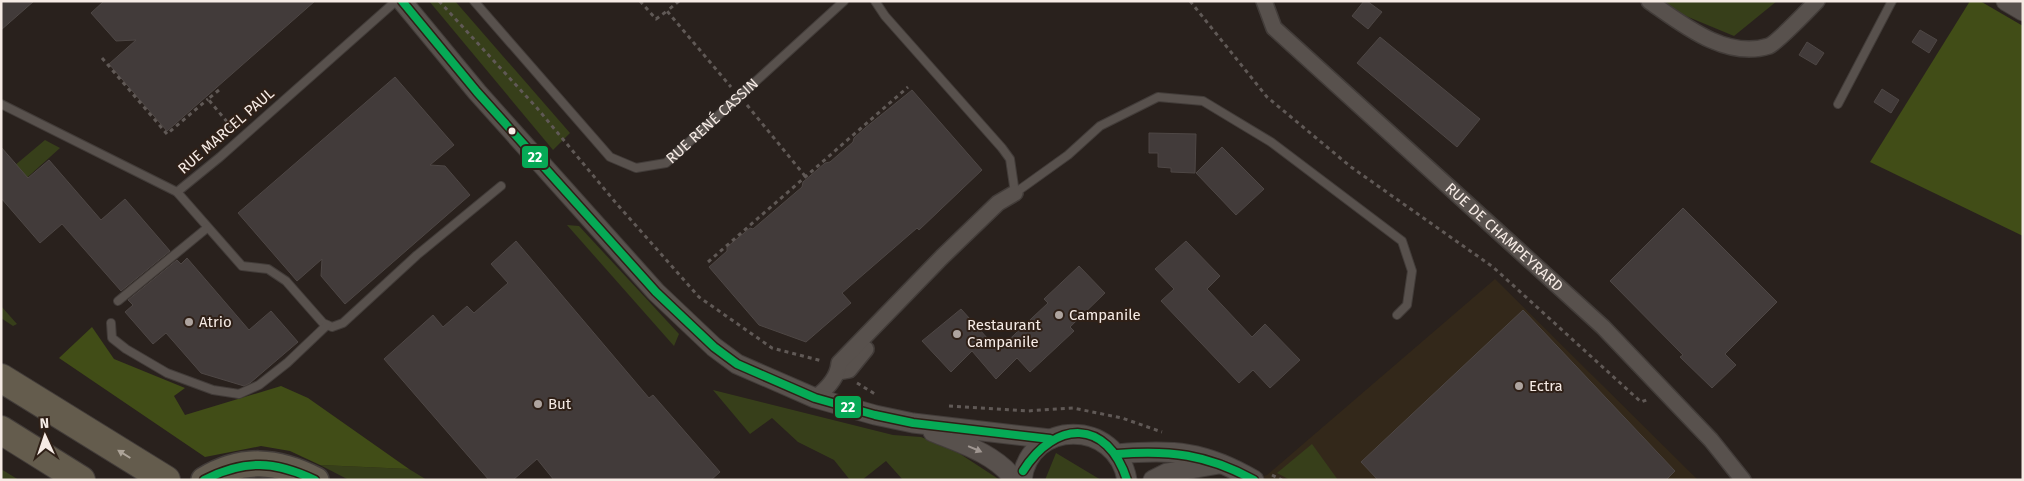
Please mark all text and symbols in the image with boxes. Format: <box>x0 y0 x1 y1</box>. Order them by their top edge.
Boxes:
street label: RUE RENÉ CASSIN <box>662 75 762 167</box>
street label: RUE MARCEL PAUL <box>174 84 278 178</box>
unlabelled marker <box>507 126 517 136</box>
line badge: 22 <box>521 145 549 169</box>
text: 22 <box>528 149 542 166</box>
street label: RUE DE CHAMPEYRARD <box>1442 179 1567 295</box>
place label: Campanile <box>1069 306 1141 324</box>
marker: Campanile <box>1053 309 1065 321</box>
place label: Atrio <box>199 313 232 331</box>
marker: Atrio <box>183 316 195 328</box>
place label: Restaurant Campanile <box>967 316 1041 351</box>
marker: Restaurant Campanile <box>951 328 963 340</box>
place label: Ectra <box>1529 377 1563 395</box>
marker: Ectra <box>1513 380 1525 392</box>
place label: But <box>548 395 572 413</box>
line badge: 22 <box>834 395 862 419</box>
marker: But <box>532 398 544 410</box>
text: 22 <box>841 399 855 416</box>
north arrow <box>20 411 70 461</box>
text: N <box>39 415 49 432</box>
one-way arrow <box>968 445 983 453</box>
one-way arrow <box>118 449 131 459</box>

